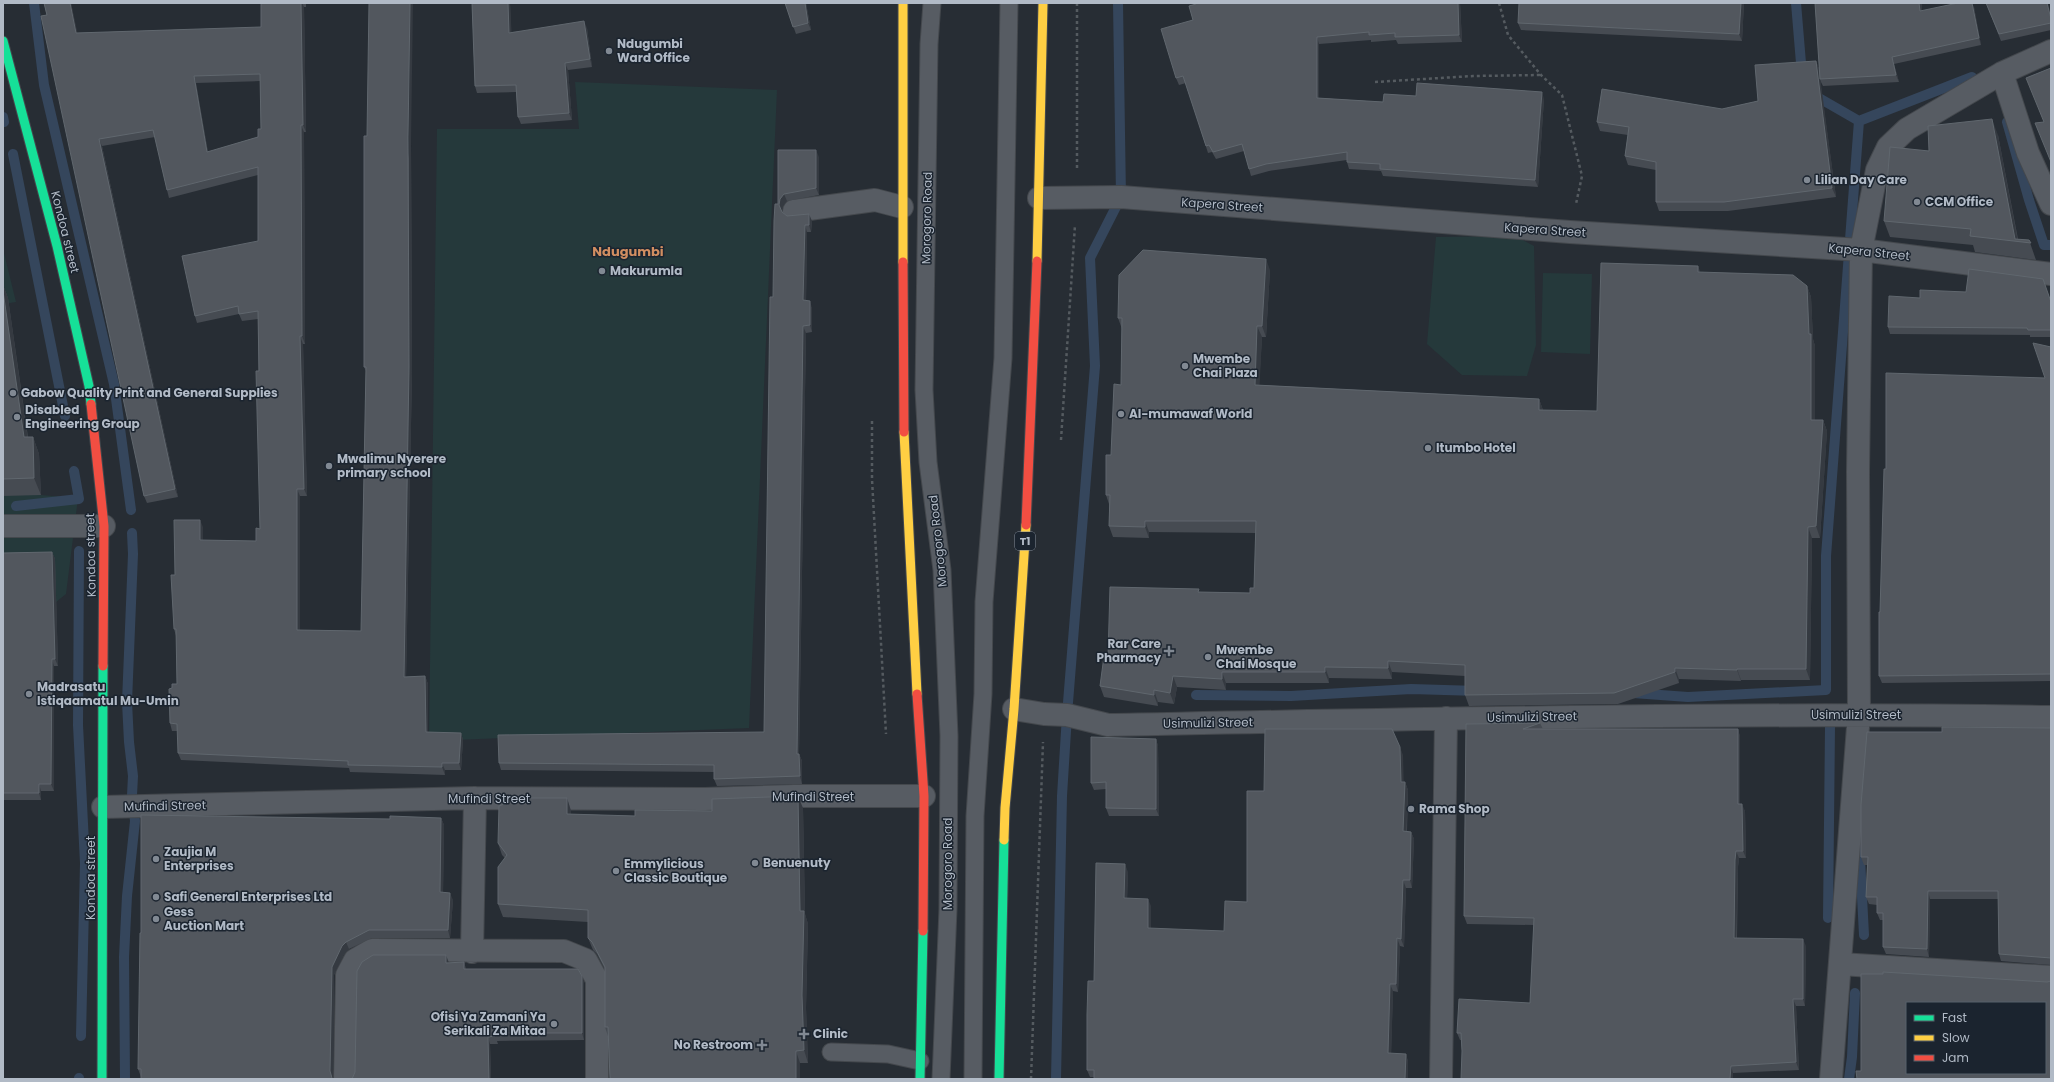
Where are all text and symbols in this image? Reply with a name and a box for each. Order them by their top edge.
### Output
place label: Ndugumbi Ward Office [617,35,690,66]
marker: Ndugumbi Ward Office [604,46,614,56]
place label: Lilian Day Care [1815,171,1908,188]
street label: Morogoro Road [917,172,936,264]
marker: Lilian Day Care [1802,175,1812,185]
street label: Kondoa street [47,189,84,275]
street label: Kapera Street [1181,193,1263,216]
place label: CCM Office [1925,193,1994,210]
marker: CCM Office [1912,197,1922,207]
street label: Kapera Street [1504,218,1586,241]
street label: Kapera Street [1827,239,1911,264]
district label: Ndugumbi [592,242,664,261]
place label: Makurumla [610,262,682,279]
marker: Makurumla [597,266,607,276]
place label: Mwembe Chai Plaza [1193,350,1258,381]
marker: Mwembe Chai Plaza [1180,361,1190,371]
place label: Gabow Quality Print and General Supplies [21,384,278,401]
marker: Gabow Quality Print and General Supplies [8,388,18,398]
place label: Disabled Engineering Group [25,401,140,432]
place label: Al-mumawaf World [1129,405,1253,422]
marker: Al-mumawaf World [1116,409,1126,419]
marker: Disabled Engineering Group [12,412,22,422]
place label: Itumbo Hotel [1436,439,1516,456]
marker: Itumbo Hotel [1423,443,1433,453]
place label: Mwalimu Nyerere primary school [337,450,447,481]
marker: Mwalimu Nyerere primary school [324,461,334,471]
street label: Morogoro Road [924,494,951,588]
street label: Kondoa street [81,513,100,597]
road number: T1 [1015,532,1035,550]
place label: Rar Care Pharmacy [1096,635,1162,666]
place label: Mwembe Chai Mosque [1216,641,1297,672]
marker: Rar Care Pharmacy [1164,646,1174,656]
marker: Mwembe Chai Mosque [1203,652,1213,662]
place label: Madrasatu Istiqaamatul Mu-Umin [37,678,179,709]
marker: Madrasatu Istiqaamatul Mu-Umin [24,689,34,699]
street label: Usimulizi Street [1811,706,1901,723]
street label: Usimulizi Street [1487,707,1577,726]
street label: Usimulizi Street [1163,713,1253,732]
street label: Mufindi Street [772,788,854,805]
street label: Mufindi Street [448,790,530,807]
street label: Mufindi Street [124,796,206,815]
place label: Rama Shop [1419,800,1490,817]
marker: Rama Shop [1406,804,1416,814]
street label: Morogoro Road [939,818,956,910]
street label: Kondoa street [82,836,99,920]
place label: Zaujia M Enterprises [164,843,234,874]
marker: Zaujia M Enterprises [151,854,161,864]
place label: Benuenuty [763,854,831,871]
place label: Emmylicious Classic Boutique [624,855,728,886]
marker: Benuenuty [750,858,760,868]
marker: Emmylicious Classic Boutique [611,866,621,876]
place label: Safi General Enterprises Ltd [164,888,332,905]
marker: Safi General Enterprises Ltd [151,892,161,902]
place label: Gess Auction Mart [164,903,244,934]
marker: Gess Auction Mart [151,914,161,924]
legend [1906,1002,2046,1074]
place label: Ofisi Ya Zamani Ya Serikali Za Mitaa [431,1008,546,1039]
text: Fast [1942,1009,1967,1026]
marker: Ofisi Ya Zamani Ya Serikali Za Mitaa [549,1019,559,1029]
place label: Clinic [813,1025,848,1042]
marker: Clinic [798,1028,810,1040]
text: Slow [1942,1029,1970,1046]
place label: No Restroom [674,1036,753,1053]
marker: No Restroom [756,1039,768,1051]
text: Jam [1942,1049,1969,1066]

